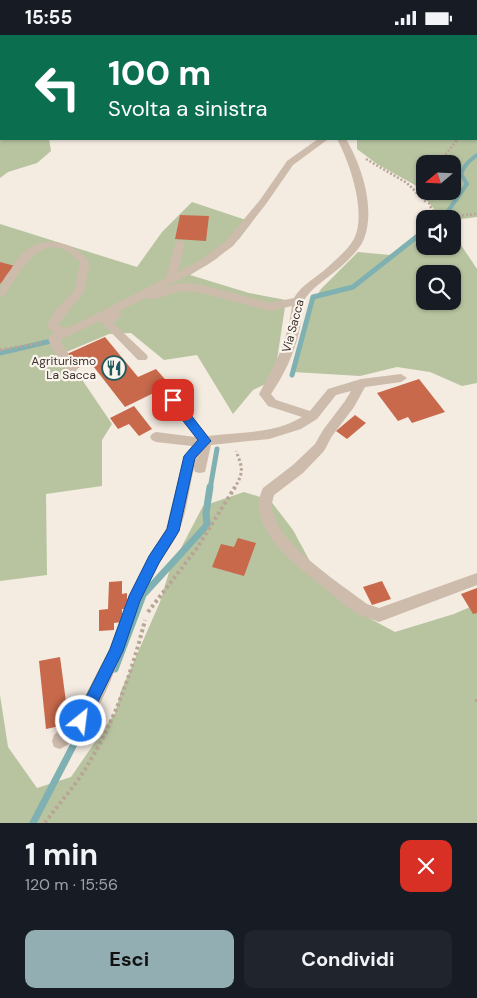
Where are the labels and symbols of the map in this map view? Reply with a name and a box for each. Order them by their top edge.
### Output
north arrow [416,155,461,200]
street label: Via Sacca [278,298,308,354]
place label: Agriturismo La Sacca [31,353,96,383]
restaurant icon: Agriturismo La Sacca [101,355,127,381]
pin [152,379,194,421]
position arrow [54,694,106,746]

